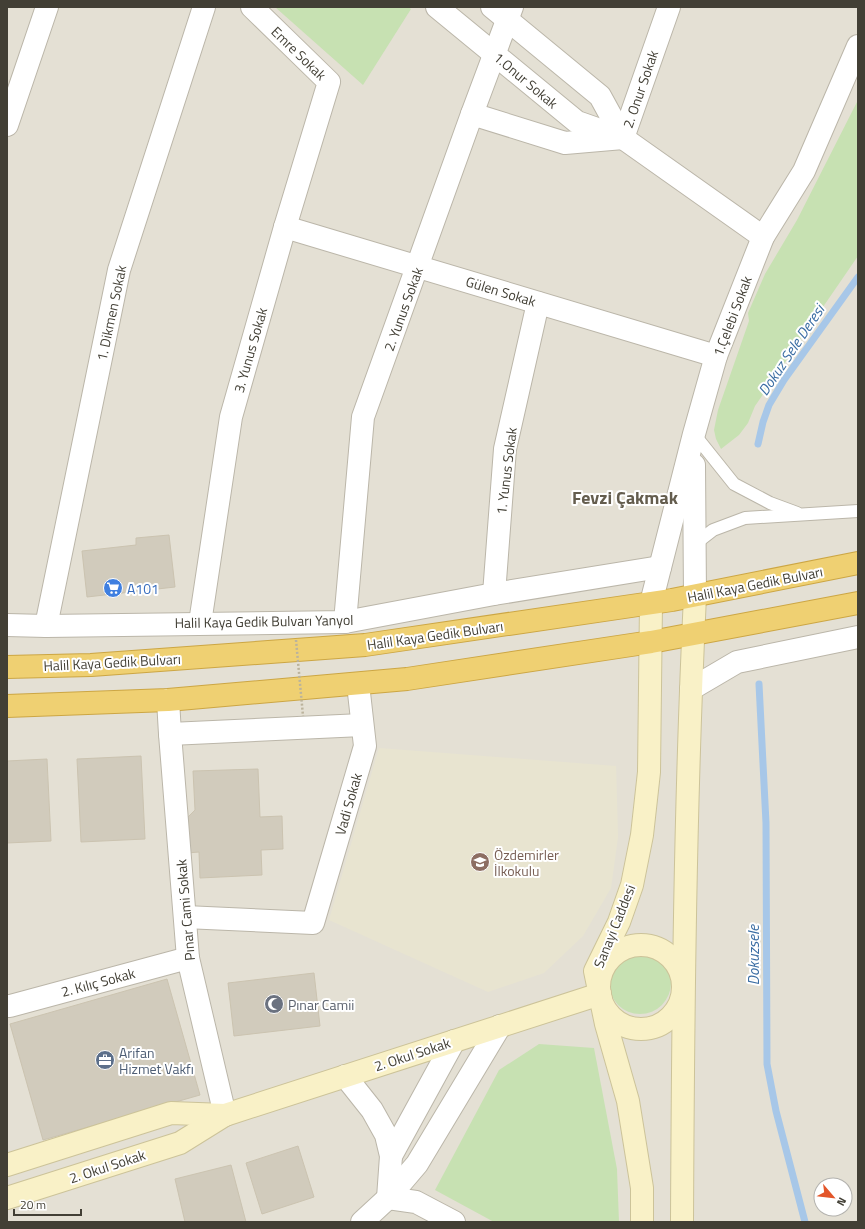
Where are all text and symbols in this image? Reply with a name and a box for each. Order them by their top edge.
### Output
street label: Emre Sokak [267,21,332,85]
street label: 1.Onur Sokak [489,47,563,113]
street label: 2. Onur Sokak [617,47,663,131]
street label: 1. Dikmen Sokak [91,263,131,363]
street label: 2. Yunus Sokak [378,264,428,354]
street label: Gülen Sokak [463,270,539,312]
street label: 1.Çelebi Sokak [707,273,757,359]
water label: Dokuz Sele Deresi [752,298,831,400]
street label: 3. Yunus Sokak [228,305,272,395]
street label: 1. Yunus Sokak [490,426,522,516]
district label: Fevzi Çakmak [572,484,679,511]
street label: Halil Kaya Gedik Bulvarı [686,561,824,607]
supermarket icon: A101 [102,577,124,599]
place label: A101 [127,578,159,599]
street label: Halil Kaya Gedik Bulvarı Yanyol [174,609,354,633]
street label: Halil Kaya Gedik Bulvarı [365,615,505,655]
street label: Halil Kaya Gedik Bulvarı [43,648,181,676]
street label: Vadi Sokak [329,770,367,838]
place label: Özdemirler İlkokulu [494,844,559,881]
school or university icon: Özdemirler İlkokulu [469,851,491,873]
street label: Pınar Cami Sokak [170,858,200,962]
street label: Sanayi Caddesi [588,881,640,971]
water label: Dokuzsele [742,924,765,985]
street label: 2. Kılıç Sokak [59,962,138,1002]
mosque icon: Pınar Camii [263,993,285,1015]
place label: Pınar Camii [288,994,354,1015]
street label: 2. Okul Sokak [371,1032,453,1076]
place label: Arifan Hizmet Vakfı [119,1042,194,1079]
office icon: Arifan Hizmet Vakfı [94,1049,116,1071]
street label: 2. Okul Sokak [66,1144,148,1188]
north arrow [813,1177,853,1217]
scale bar [14,1191,81,1217]
text: 20 m [20,1195,46,1214]
text: N [833,1195,851,1209]

